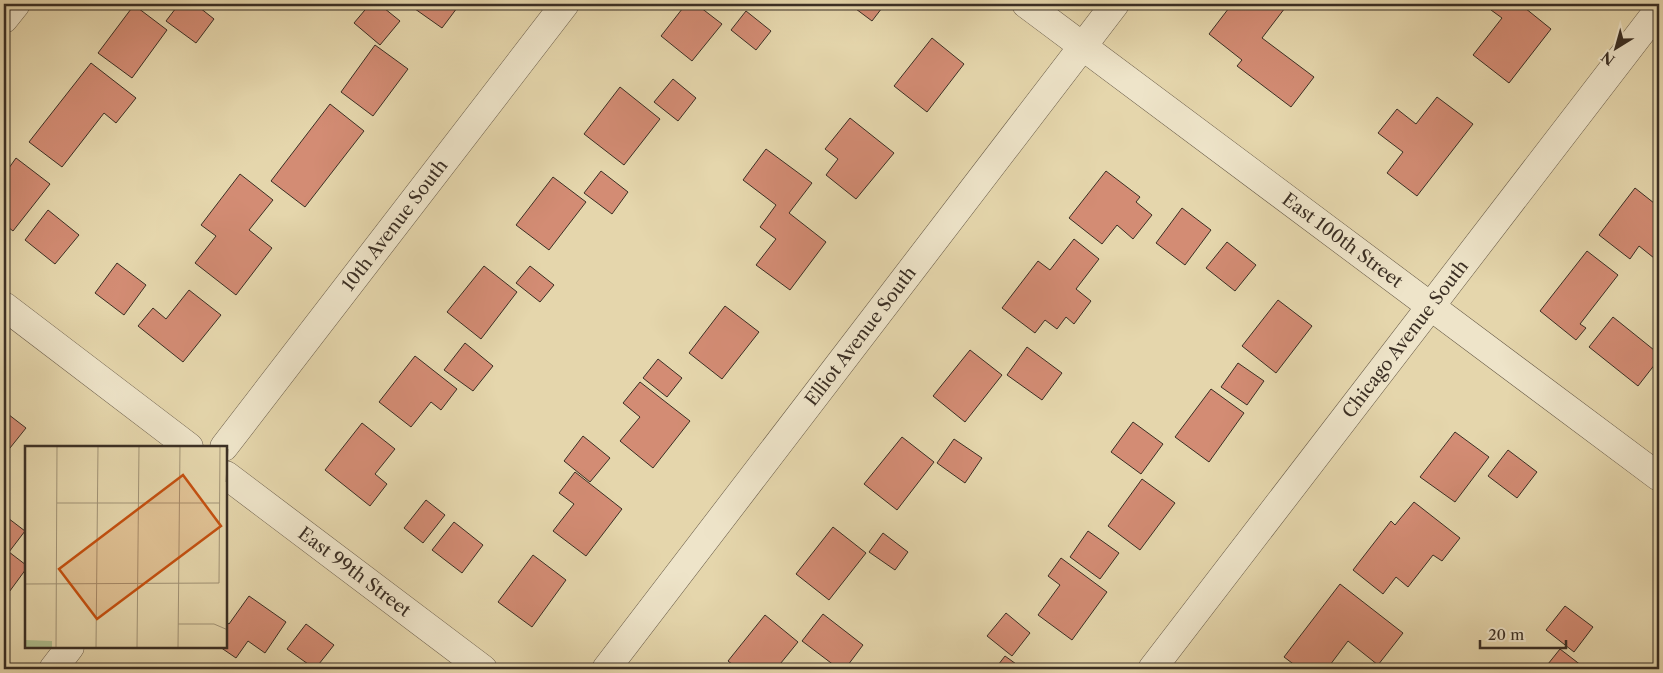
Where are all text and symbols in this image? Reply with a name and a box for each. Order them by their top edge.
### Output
north arrow [1590,22,1640,72]
text: N [1598,48,1618,69]
street label: 10th Avenue South [337,155,452,295]
street label: East 100th Street [1278,188,1408,293]
street label: Chicago Avenue South [1338,256,1473,423]
street label: Elliot Avenue South [800,262,921,410]
inset map [25,446,228,648]
street label: East 99th Street [294,522,416,622]
scale bar [1480,618,1567,650]
text: 20 m [1488,625,1524,644]

